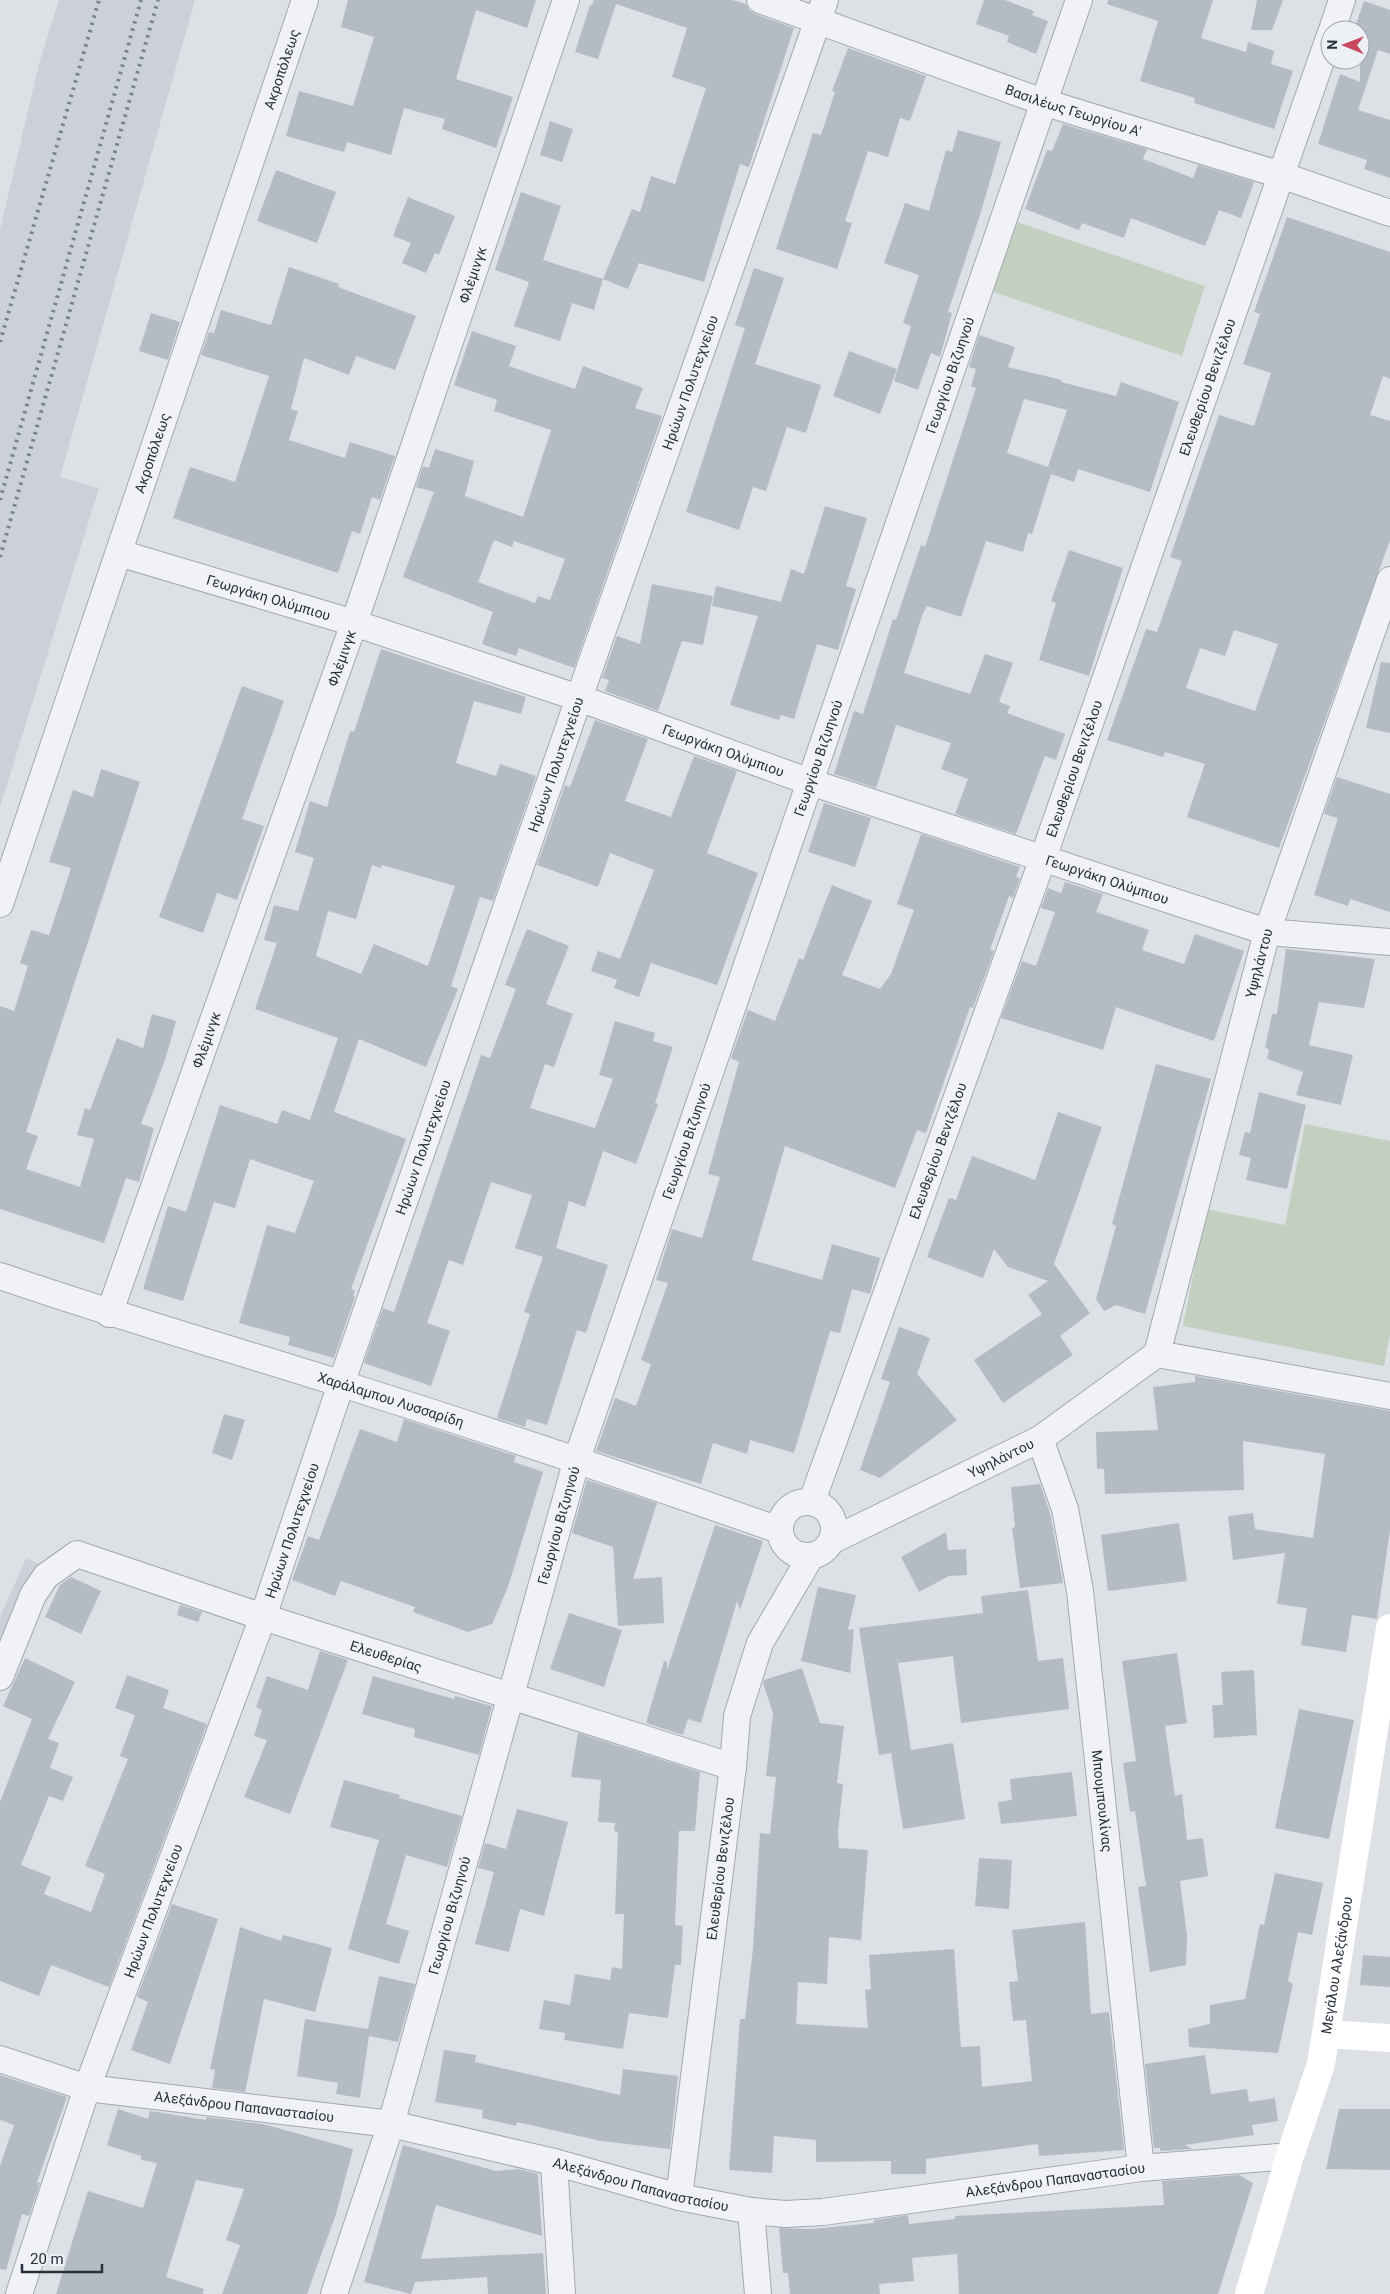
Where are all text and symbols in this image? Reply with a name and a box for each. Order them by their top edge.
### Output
north arrow [1320,20,1370,70]
street label: Ακροπόλεως [261,27,303,111]
text: N [1324,40,1340,50]
street label: Βασιλέως Γεωργίου Α' [1003,81,1143,140]
street label: Φλέμινγκ [455,244,490,305]
street label: Ηρώων Πολυτεχνείου [659,313,721,452]
street label: Γεωργίου Βιζυηνού [922,315,977,435]
street label: Ελευθερίου Βενιζέλου [1176,316,1238,458]
street label: Ακροπόλεως [131,411,173,495]
street label: Γεωργάκη Ολύμπιου [205,572,332,624]
street label: Φλέμινγκ [324,627,359,688]
street label: Ηρώων Πολυτεχνείου [525,695,587,834]
street label: Γεωργίου Βιζυηνού [791,698,846,818]
street label: Ελευθερίου Βενιζέλου [1043,698,1105,839]
street label: Γεωργάκη Ολύμπιου [660,721,786,780]
street label: Γεωργάκη Ολύμπιου [1044,852,1171,907]
street label: Υψηλάντου [1242,927,1276,1000]
street label: Φλέμινγκ [189,1009,224,1070]
street label: Ηρώων Πολυτεχνείου [392,1078,454,1217]
street label: Ελευθερίου Βενιζέλου [906,1080,970,1221]
street label: Γεωργίου Βιζυηνού [659,1081,714,1201]
street label: Χαράλαμπου Λυσσαρίδη [316,1369,466,1430]
street label: Υψηλάντου [965,1435,1036,1481]
street label: Ηρώων Πολυτεχνείου [262,1461,322,1600]
street label: Γεωργίου Βιζυηνού [534,1464,583,1586]
street label: Ελευθερίας [348,1637,424,1675]
street label: Μπουμπουλίνας [1089,1749,1116,1853]
street label: Ελευθερίου Βενιζέλου [703,1796,737,1941]
street label: Ηρώων Πολυτεχνείου [121,1842,185,1980]
street label: Γεωργίου Βιζυηνού [425,1854,474,1976]
street label: Μεγάλου Αλεξάνδρου [1318,1895,1355,2035]
street label: Αλεξάνδρου Παπαναστασίου [153,2088,335,2125]
street label: Αλεξάνδρου Παπαναστασίου [551,2154,730,2214]
street label: Αλεξάνδρου Παπαναστασίου [965,2160,1146,2200]
scale bar [22,2242,102,2274]
text: 20 m [30,2250,64,2268]

